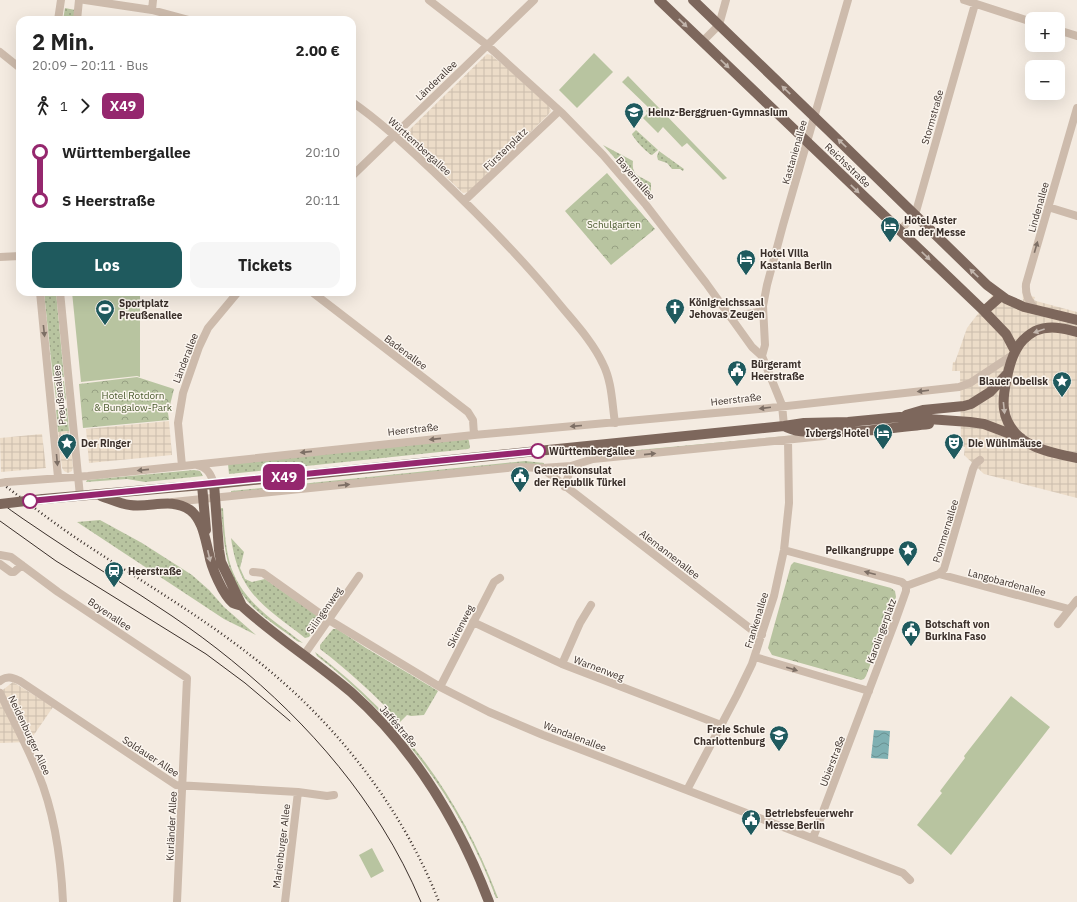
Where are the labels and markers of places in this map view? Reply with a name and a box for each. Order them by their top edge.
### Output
school or university icon: Heinz-Berggruen-Gymnasium [623,101,645,129]
place label: Heinz-Berggruen-Gymnasium [648,106,788,119]
place label: Hotel Aster an der Messe [904,214,966,239]
hotel icon: Hotel Aster an der Messe [879,215,901,243]
place label: Hotel Villa Kastania Berlin [760,247,832,272]
hotel icon: Hotel Villa Kastania Berlin [735,248,757,276]
place label: Königreichssaal Jehovas Zeugen [689,296,765,321]
place label: Sportplatz Preußenallee [119,297,183,322]
church icon: Königreichssaal Jehovas Zeugen [664,297,686,325]
sports icon: Sportplatz Preußenallee [94,298,116,326]
place label: Bürgeramt Heerstraße [751,358,805,383]
public building icon: Bürgeramt Heerstraße [726,359,748,387]
place icon: Blauer Obelisk [1051,370,1073,398]
place label: Blauer Obelisk [979,375,1048,388]
hotel icon: Ivbergs Hotel [872,422,894,450]
place label: Ivbergs Hotel [806,427,869,440]
place icon: Der Ringer [56,432,78,460]
theatre icon: Die Wühlmäuse [943,432,965,460]
place label: Der Ringer [81,437,131,450]
place label: Die Wühlmäuse [968,437,1042,450]
marker: Württembergallee [530,443,546,459]
place label: Württembergallee [549,445,635,458]
place label: Generalkonsulat der Republik Türkei [534,464,626,489]
public building icon: Generalkonsulat der Republik Türkei [509,465,531,493]
unlabelled marker [22,493,38,509]
place icon: Pelikangruppe [897,539,919,567]
place label: Pelikangruppe [825,544,894,557]
station icon: Heerstraße [103,560,125,588]
place label: Heerstraße [128,565,182,578]
place label: Botschaft von Burkina Faso [925,618,990,643]
public building icon: Botschaft von Burkina Faso [900,619,922,647]
place label: Freie Schule Charlottenburg [694,723,765,748]
school or university icon: Freie Schule Charlottenburg [768,724,790,752]
place label: Betriebsfeuerwehr Messe Berlin [765,807,854,832]
public building icon: Betriebsfeuerwehr Messe Berlin [740,808,762,836]

